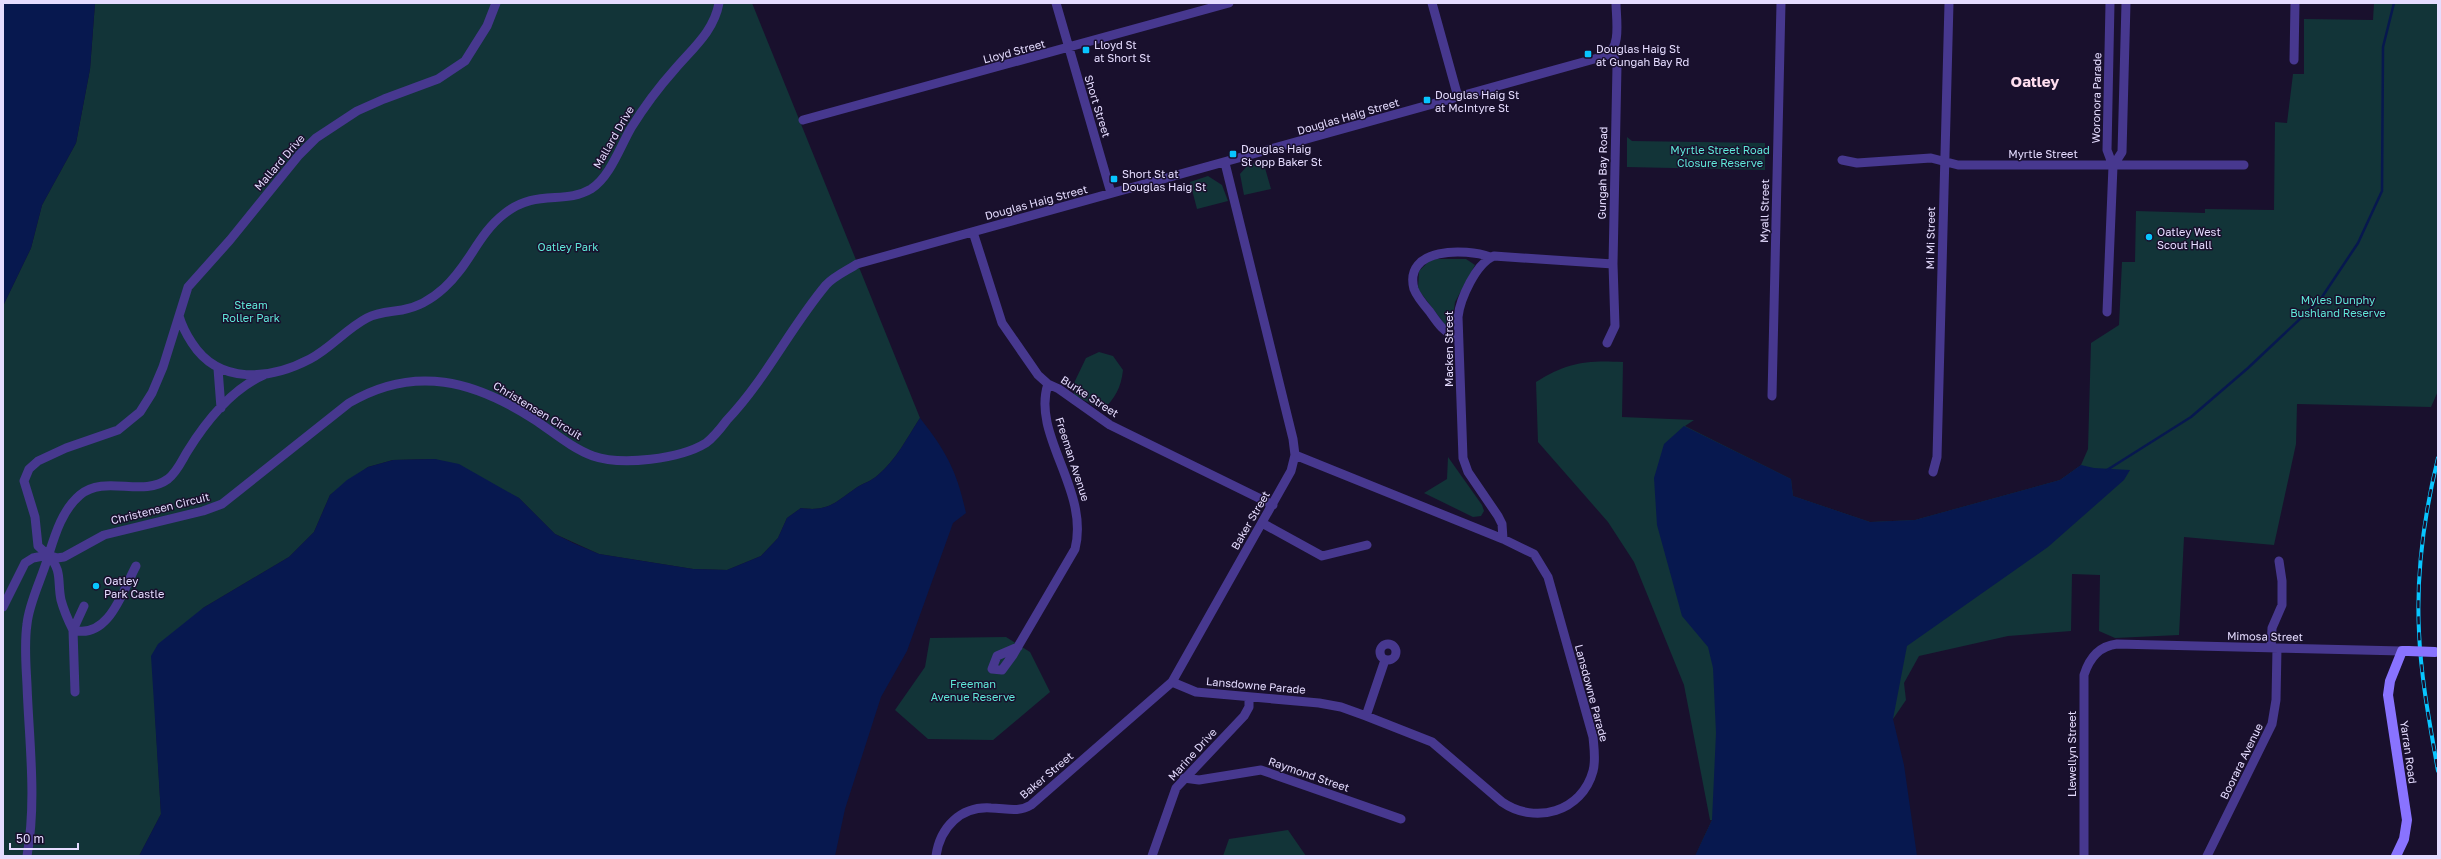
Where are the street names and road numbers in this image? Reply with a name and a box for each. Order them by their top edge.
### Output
street label: Lloyd Street [981,36,1047,66]
street label: Woronora Parade [2089,52,2103,144]
street label: Short Street [1082,73,1114,139]
street label: Douglas Haig Street [1295,95,1401,137]
street label: Mallard Drive [590,103,636,171]
street label: Gungah Bay Road [1595,126,1609,220]
street label: Mallard Drive [251,131,307,193]
street label: Myrtle Street [2008,147,2078,160]
street label: Myall Street [1757,179,1771,243]
street label: Douglas Haig Street [983,182,1089,222]
street label: Mi Mi Street [1923,206,1937,270]
street label: Macken Street [1442,311,1455,387]
street label: Burke Street [1059,373,1121,419]
street label: Christensen Circuit [491,378,585,442]
street label: Freeman Avenue [1053,415,1093,503]
street label: Baker Street [1228,488,1272,552]
street label: Christensen Circuit [109,489,211,527]
street label: Mimosa Street [2227,629,2303,643]
street label: Lansdowne Parade [1573,643,1611,743]
street label: Lansdowne Parade [1206,674,1306,696]
street label: Llewellyn Street [2065,711,2078,797]
street label: Yarran Road [2398,720,2420,784]
street label: Boorara Avenue [2217,721,2265,801]
street label: Marine Drive [1165,725,1219,783]
street label: Baker Street [1017,749,1075,801]
street label: Raymond Street [1267,754,1351,794]

